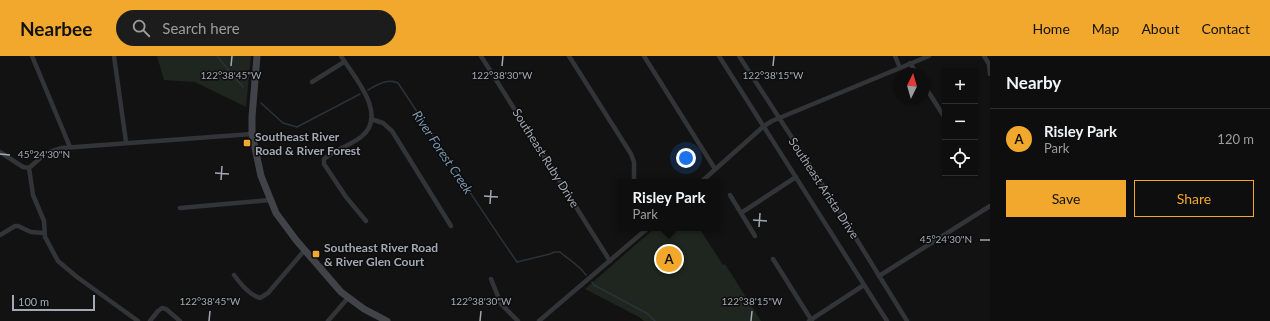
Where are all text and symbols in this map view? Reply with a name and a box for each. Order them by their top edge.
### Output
search box [116,10,396,46]
text: Nearbee [20,17,92,40]
icon: search [130,17,152,39]
text: Search here [162,19,240,37]
text: Home [1032,20,1070,37]
text: Map [1092,20,1119,37]
text: About [1141,20,1179,37]
text: Contact [1201,20,1250,37]
north arrow [894,68,930,104]
map controls [942,68,978,176]
button: + [942,68,978,104]
text: 122°38'45"W [201,69,262,81]
text: 122°38'30"W [472,69,533,81]
text: 122°38'15"W [743,69,804,81]
text: Nearby [1006,72,1061,93]
button: − [942,104,978,140]
street label: Southeast Ruby Drive [509,106,583,210]
water label: River Forest Creek [409,107,477,197]
text: Risley Park [1044,122,1117,140]
place label: Southeast River Road & River Forest [255,129,361,158]
text: A [1014,131,1024,147]
text: 120 m [1217,131,1254,147]
street label: Southeast Arista Drive [786,134,862,242]
marker: Southeast River Road & River Forest [242,138,252,148]
button: locate [942,140,978,176]
text: Park [1044,140,1069,156]
text: 45°24'30"N [18,148,70,160]
your location [676,148,696,168]
popup [618,179,720,231]
button: Save [1006,180,1126,217]
button: Share [1134,180,1254,217]
text: Risley Park [633,188,705,206]
text: Park [633,206,658,222]
text: 45°24'30"N [920,233,972,245]
place label: Southeast River Road & River Glen Court [324,240,438,269]
pin: A [656,244,682,274]
marker: Southeast River Road & River Glen Court [311,249,321,259]
scale bar [12,293,95,312]
text: 100 m [18,295,49,308]
text: 122°38'45"W [180,295,241,307]
text: 122°38'30"W [451,295,512,307]
text: 122°38'15"W [722,295,783,307]

